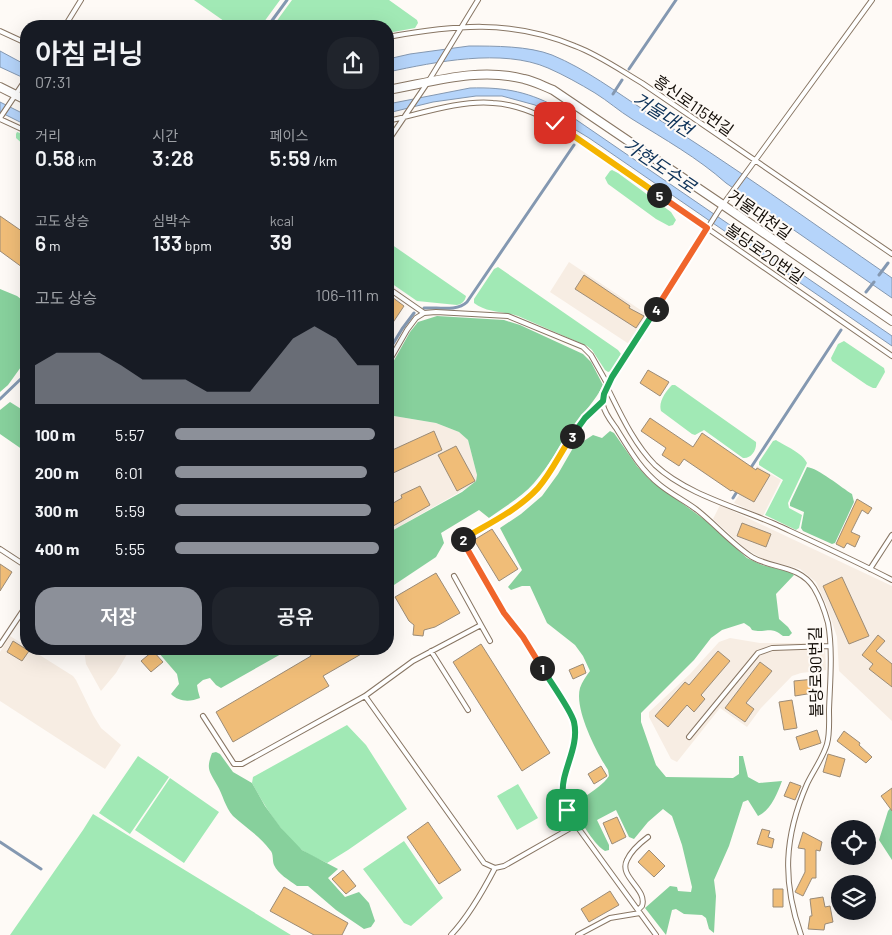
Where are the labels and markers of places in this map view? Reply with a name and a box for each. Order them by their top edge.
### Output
pin [534,102,576,144]
pin: 5 [646,182,672,208]
pin: 4 [644,296,668,322]
pin: 3 [560,424,584,448]
pin: 2 [450,526,476,552]
pin: 1 [530,656,554,680]
pin [546,789,588,831]

